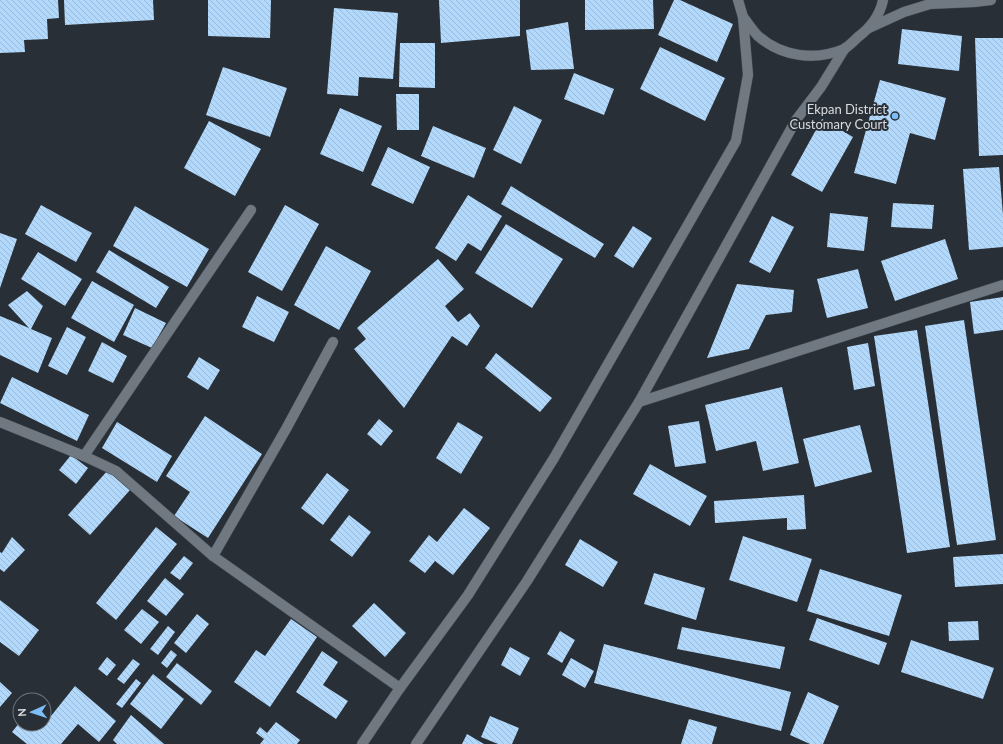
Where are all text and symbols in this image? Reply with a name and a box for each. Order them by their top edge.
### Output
place label: Ekpan District Customary Court [789,101,887,132]
marker: Ekpan District Customary Court [890,111,900,121]
north arrow [12,692,52,732]
text: N [15,708,28,717]

